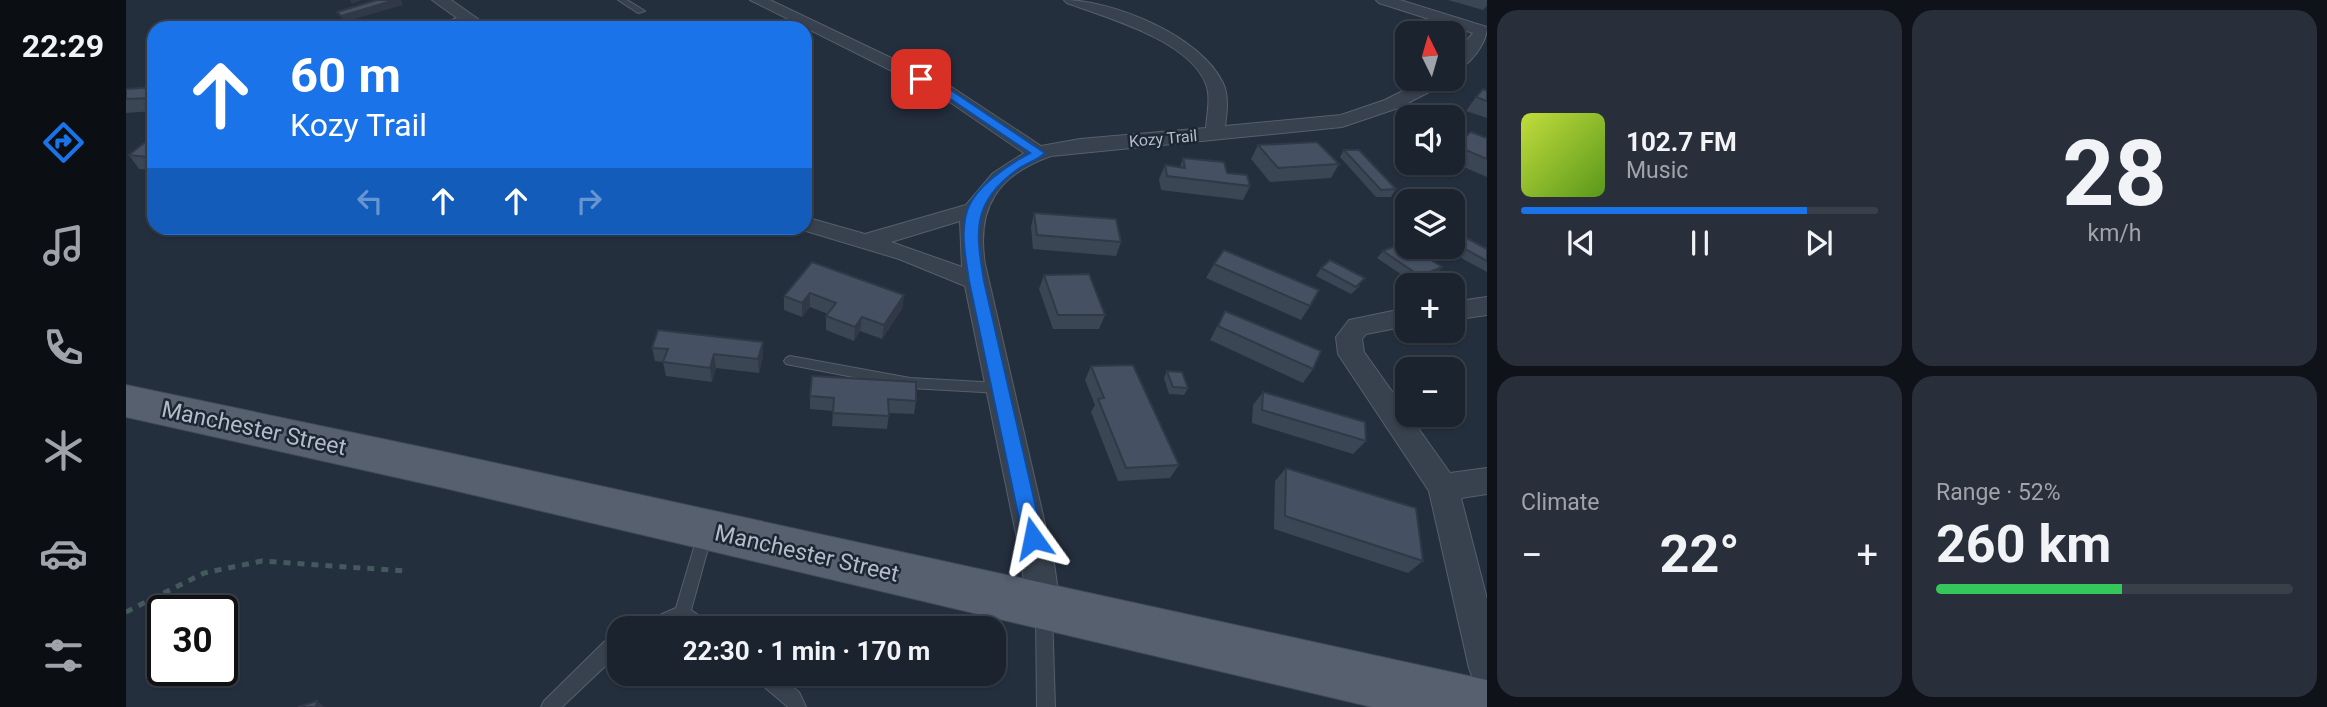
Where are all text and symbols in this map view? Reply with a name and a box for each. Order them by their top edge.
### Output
north arrow [1395,21,1465,91]
map controls [1395,21,1465,427]
text: 22:29 [22,27,104,65]
text: 60 m [290,47,401,104]
icon: ahead [175,49,266,140]
pin [891,49,951,109]
icon: arrive [902,60,940,98]
button: sound [1395,105,1465,175]
text: Kozy Trail [290,106,427,144]
icon: directions [39,118,88,167]
text: 28 [2062,121,2167,227]
street label: Kozy Trail [1128,126,1198,151]
text: 102.7 FM [1626,127,1737,157]
text: Music [1626,157,1688,184]
icon: left [351,182,389,220]
icon: ahead [424,182,462,220]
icon: ahead [497,182,535,220]
icon: right [570,182,608,220]
button: layers [1395,189,1465,259]
text: km/h [2088,220,2142,247]
icon: music [39,221,88,270]
icon: previous [1562,224,1600,262]
icon: pause [1681,224,1719,262]
icon: next [1800,224,1838,262]
button: + [1395,273,1465,343]
icon: phone [39,323,88,372]
button: − [1395,357,1465,427]
street label: Manchester Street [159,396,349,461]
icon: climate [39,426,88,475]
text: Range · 52% [1936,479,2061,506]
text: Climate [1521,489,1600,516]
position arrow [996,501,1070,575]
text: 260 km [1936,514,2111,575]
street label: Manchester Street [712,519,901,588]
text: 22° [1660,524,1740,585]
icon: car [39,529,88,578]
text: − [1521,533,1543,577]
text: + [1856,533,1878,577]
speed limit sign: 30 [147,595,238,686]
icon: filters [39,631,88,680]
text: 22:30 · 1 min · 170 m [683,636,930,666]

